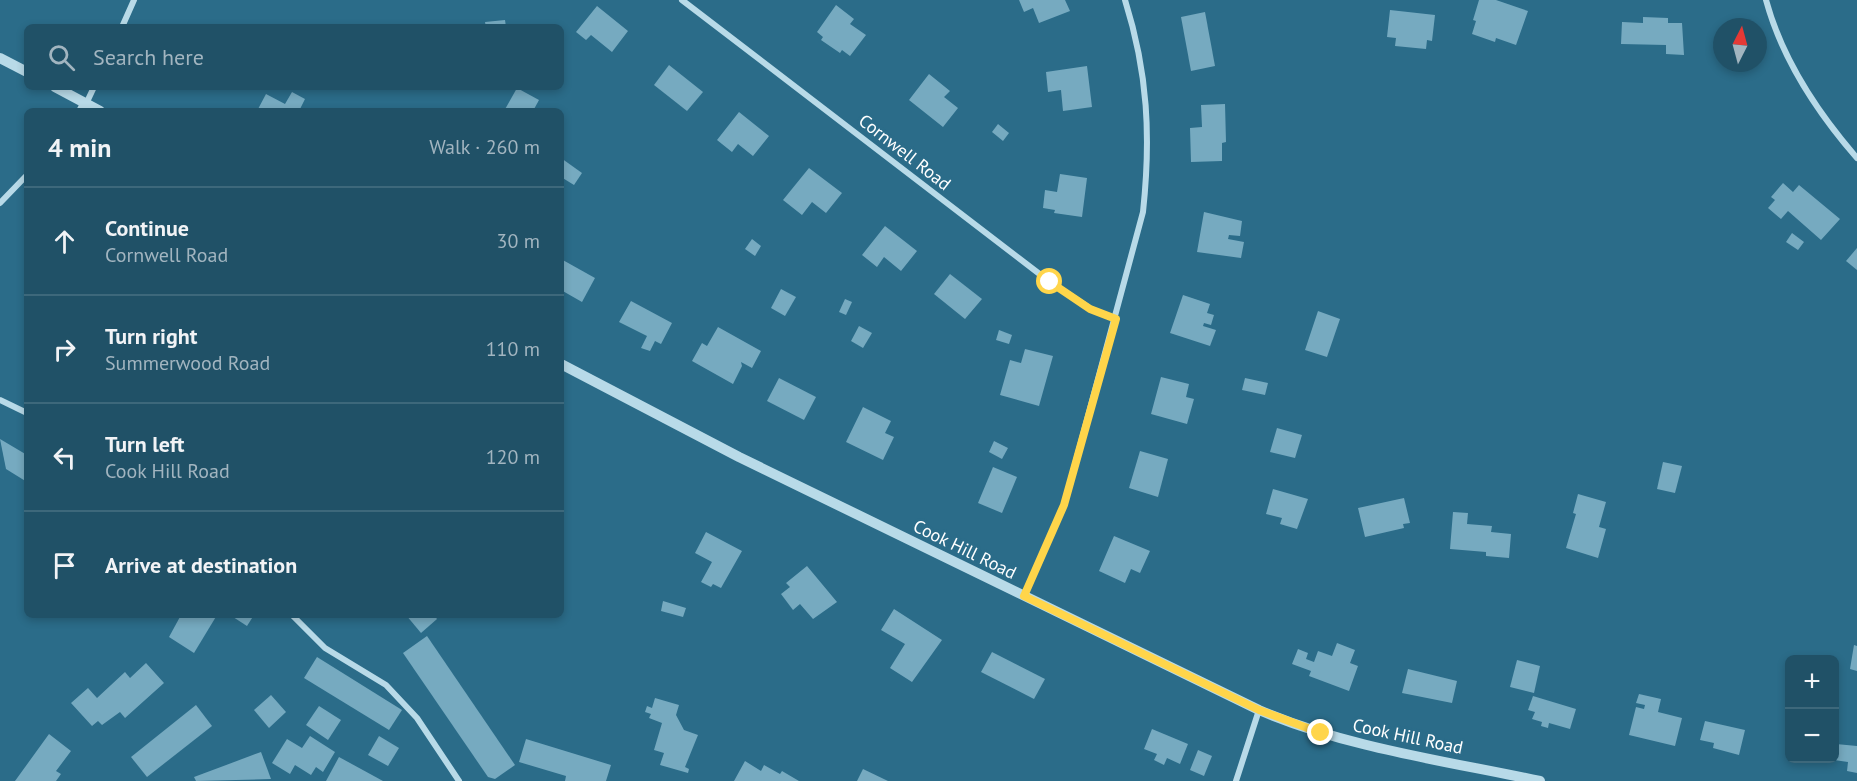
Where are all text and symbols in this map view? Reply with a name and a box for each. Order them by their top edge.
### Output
north arrow [1713,18,1767,72]
search box [24,24,564,90]
icon: search [45,41,78,74]
text: Search here [93,43,204,71]
street label: Cornwell Road [854,109,956,195]
text: 4 min [48,131,111,164]
text: Walk · 260 m [429,134,540,160]
text: Continue [105,214,189,242]
icon: ahead [48,225,81,258]
text: 30 m [497,228,540,254]
text: Cornwell Road [105,242,228,268]
route start [1036,268,1062,294]
text: Turn right [105,322,197,350]
icon: right [48,333,81,366]
text: 110 m [486,336,540,362]
text: Summerwood Road [105,350,270,376]
text: Turn left [105,430,185,458]
icon: left [48,441,81,474]
text: 120 m [486,444,540,470]
text: Cook Hill Road [105,458,230,484]
street label: Cook Hill Road [910,514,1020,584]
icon: arrive [48,549,81,582]
text: Arrive at destination [105,551,297,579]
map controls [1785,655,1839,763]
button: + [1785,655,1839,709]
button: − [1785,709,1839,763]
street label: Cook Hill Road [1351,713,1465,759]
route end [1307,719,1333,745]

